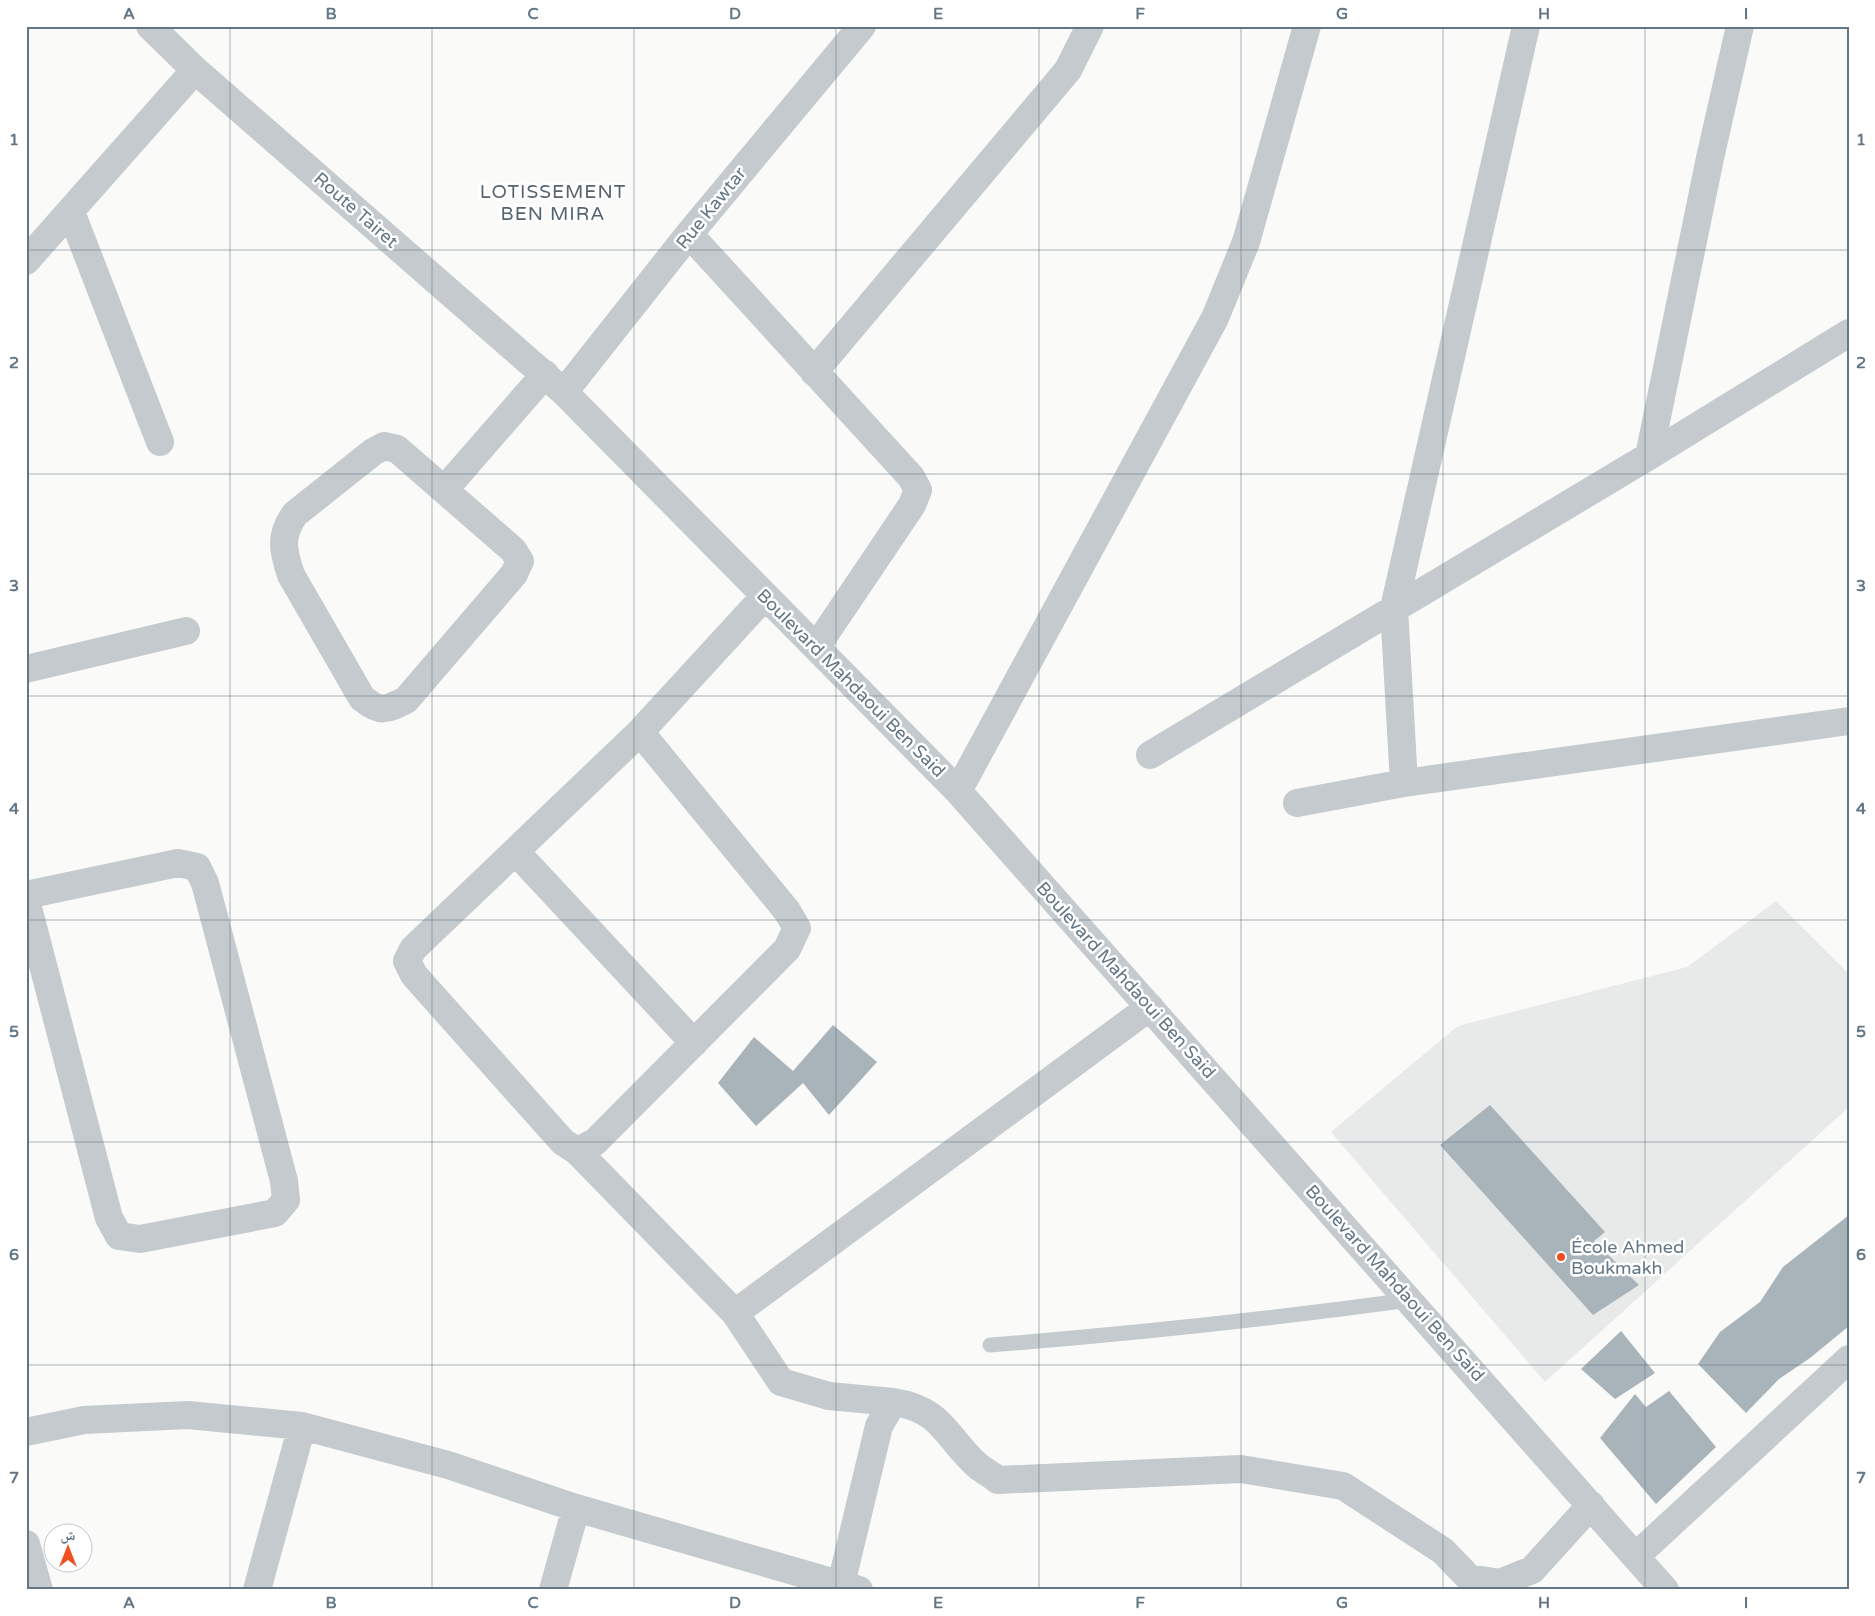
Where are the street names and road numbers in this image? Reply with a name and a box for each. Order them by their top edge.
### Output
street label: Rue Kawtar [671,162,751,253]
street label: Route Tairet [309,168,403,253]
street label: Boulevard Mahdaoui Ben Said [752,584,950,782]
street label: Boulevard Mahdaoui Ben Said [1032,877,1220,1083]
street label: Boulevard Mahdaoui Ben Said [1301,1180,1489,1386]

